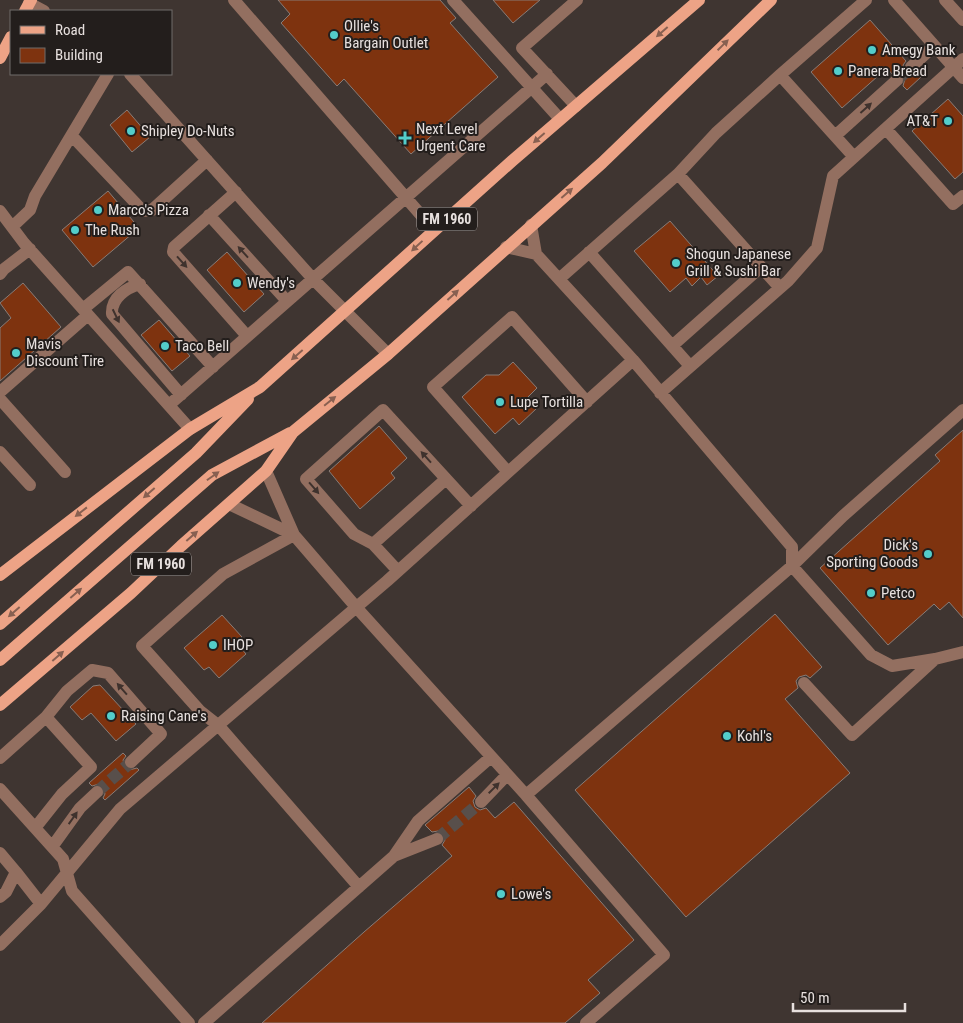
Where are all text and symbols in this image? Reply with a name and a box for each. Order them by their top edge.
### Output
legend [10,10,172,75]
place label: Ollie's Bargain Outlet [344,17,428,52]
text: Road [55,21,85,39]
one-way arrow [656,26,668,37]
marker: Ollie's Bargain Outlet [328,29,340,41]
one-way arrow [717,39,729,51]
place label: Amegy Bank [882,41,956,59]
marker: Amegy Bank [866,44,878,56]
text: Building [55,46,103,64]
place label: Panera Bread [848,62,927,80]
marker: Panera Bread [832,65,844,77]
one-way arrow [860,102,872,114]
place label: AT&T [907,112,938,130]
marker: AT&T [942,115,954,127]
place label: Next Level Urgent Care [416,120,486,155]
place label: Shipley Do-Nuts [141,122,235,140]
marker: Shipley Do-Nuts [125,125,137,137]
marker: Next Level Urgent Care [398,131,412,145]
one-way arrow [532,132,545,143]
one-way arrow [561,187,573,199]
place label: Marco's Pizza [108,201,189,219]
marker: Marco's Pizza [92,204,104,216]
road number: FM 1960 [417,208,477,230]
place label: The Rush [85,221,140,239]
marker: The Rush [69,224,81,236]
one-way arrow [412,240,424,252]
place label: Shogun Japanese Grill & Sushi Bar [686,245,791,280]
one-way arrow [237,247,249,259]
one-way arrow [176,255,187,268]
marker: Shogun Japanese Grill & Sushi Bar [670,257,682,269]
place label: Wendy's [247,274,295,292]
marker: Wendy's [231,277,243,289]
one-way arrow [447,289,459,301]
one-way arrow [111,309,120,324]
place label: Mavis Discount Tire [26,335,104,370]
place label: Taco Bell [175,337,229,355]
marker: Taco Bell [159,340,171,352]
marker: Mavis Discount Tire [10,347,22,359]
one-way arrow [290,349,303,360]
place label: Lupe Tortilla [510,393,583,411]
one-way arrow [324,396,337,407]
marker: Lupe Tortilla [494,396,506,408]
one-way arrow [420,451,432,463]
one-way arrow [206,471,219,481]
one-way arrow [308,482,320,494]
one-way arrow [143,488,156,499]
one-way arrow [75,507,88,518]
one-way arrow [186,531,198,542]
place label: Dick's Sporting Goods [826,536,918,571]
marker: Dick's Sporting Goods [922,548,934,560]
road number: FM 1960 [131,552,191,576]
place label: Petco [881,584,915,602]
marker: Petco [865,587,877,599]
one-way arrow [70,588,83,599]
one-way arrow [9,606,21,618]
place label: IHOP [223,636,253,654]
marker: IHOP [207,639,219,651]
one-way arrow [51,650,64,661]
one-way arrow [116,683,128,695]
place label: Raising Cane's [121,707,207,725]
marker: Raising Cane's [105,710,117,722]
place label: Kohl's [737,727,772,745]
marker: Kohl's [721,730,733,742]
one-way arrow [488,783,500,795]
one-way arrow [68,811,78,825]
place label: Lowe's [511,885,551,903]
marker: Lowe's [495,888,507,900]
scale bar [793,980,906,1012]
text: 50 m [800,989,830,1007]

